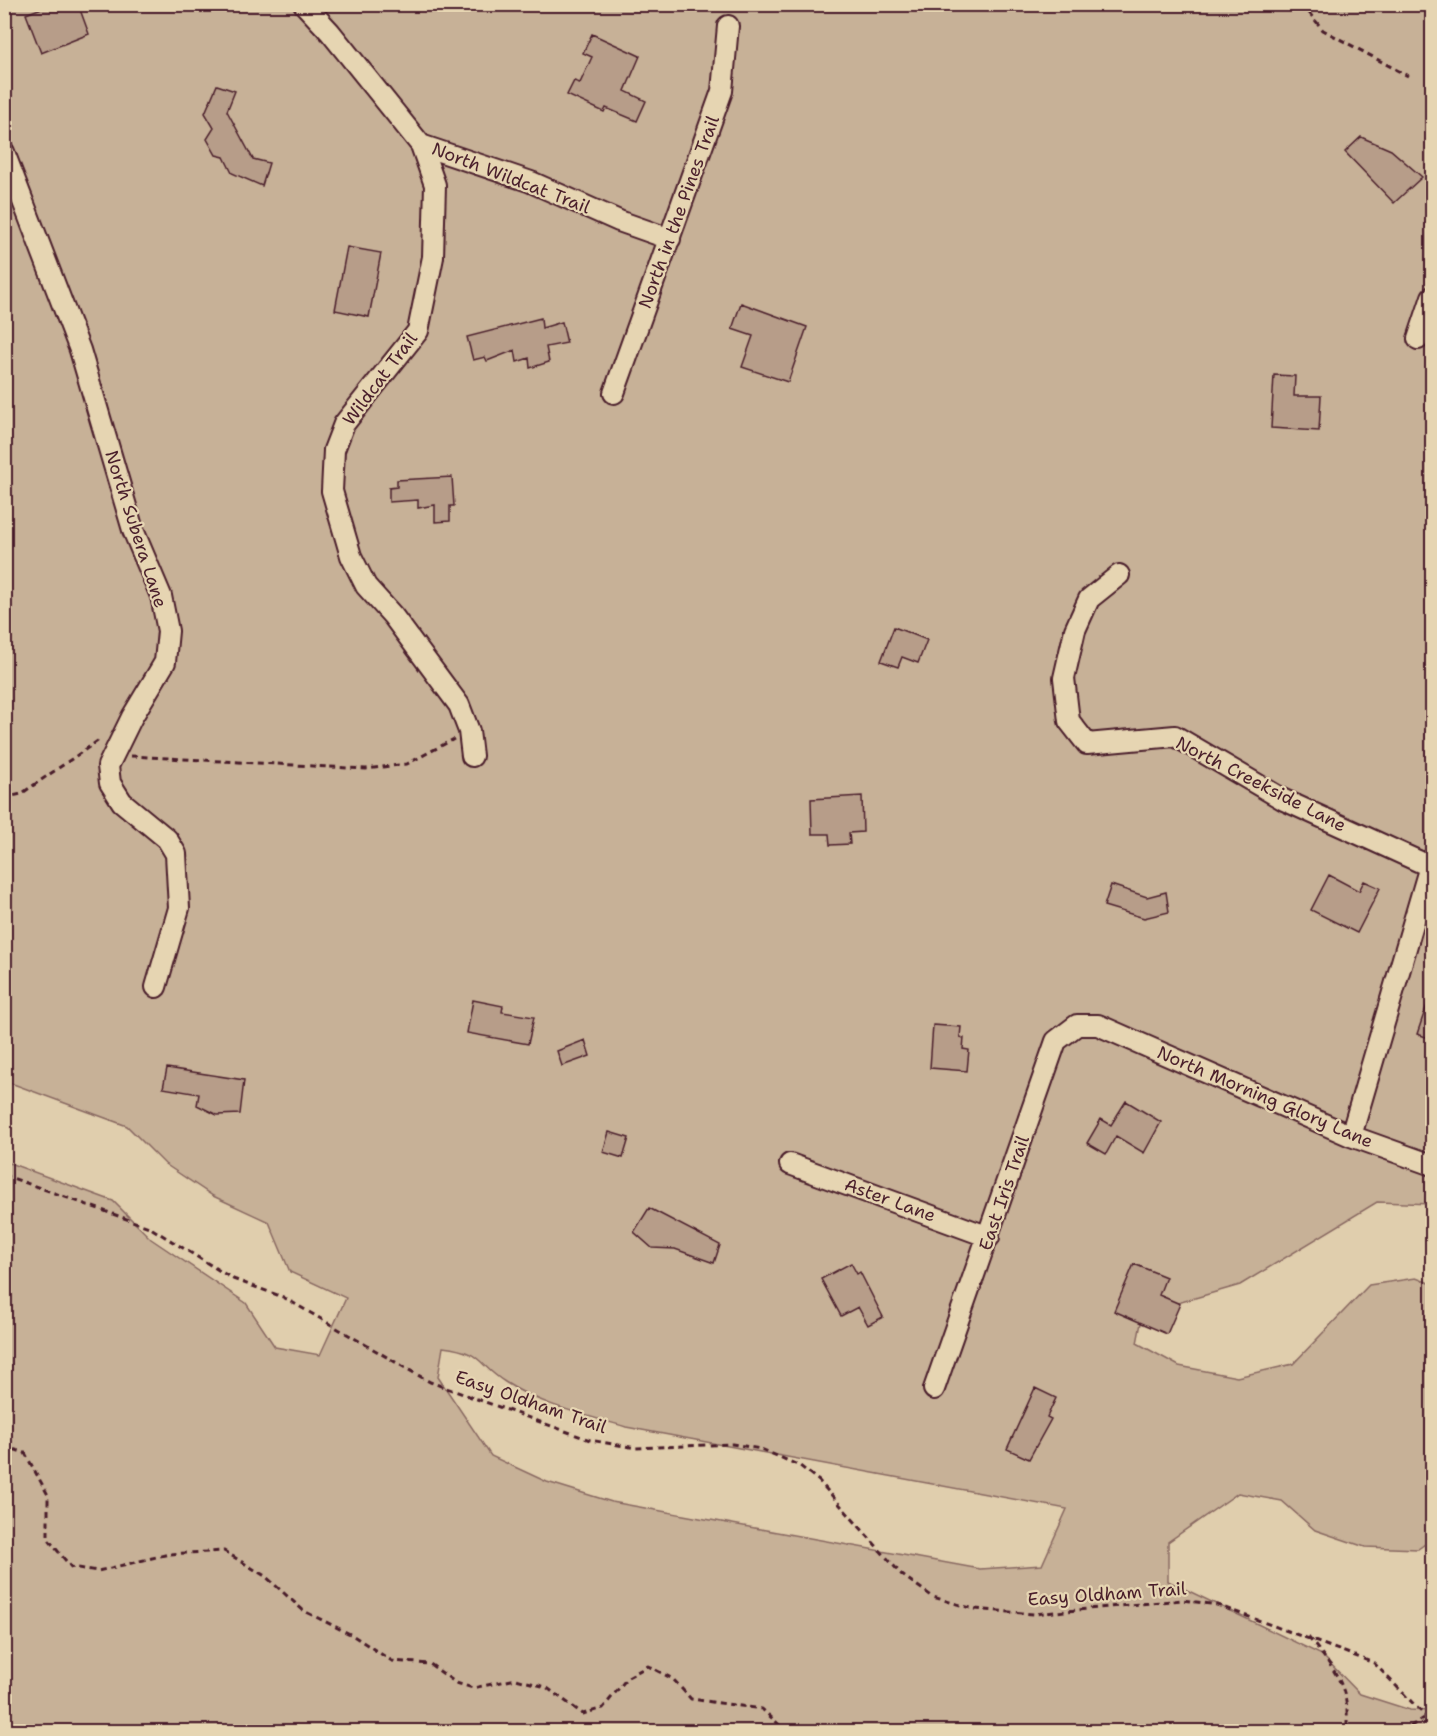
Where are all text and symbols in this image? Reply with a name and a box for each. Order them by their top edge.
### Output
street label: North in the Pines Trail [633,112,725,312]
street label: North Wildcat Trail [428,137,594,219]
street label: Wildcat Trail [337,327,423,430]
street label: North Subera Lane [99,447,173,611]
street label: North Creekside Lane [1172,731,1350,837]
street label: North Morning Glory Lane [1153,1041,1377,1153]
street label: East Iris Trail [973,1132,1035,1254]
street label: Aster Lane [841,1172,939,1228]
street label: Easy Oldham Trail [452,1365,611,1439]
street label: Easy Oldham Trail [1027,1576,1188,1612]

